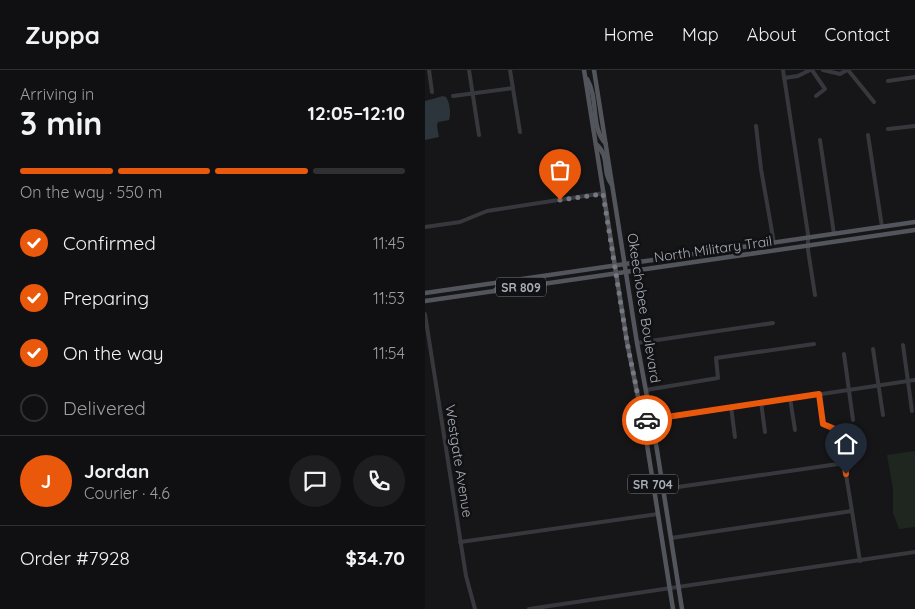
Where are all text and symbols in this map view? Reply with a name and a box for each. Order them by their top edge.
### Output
text: Zuppa [25,20,100,50]
text: Home [604,23,654,46]
text: Map [682,23,719,46]
text: About [747,23,797,46]
text: Contact [825,23,890,46]
text: Arriving in [20,84,94,104]
text: 12:05–12:10 [308,101,405,125]
text: 3 min [20,103,102,143]
pin [539,149,581,200]
icon: bag [546,156,574,184]
text: On the way · 550 m [20,182,162,202]
icon: check [20,229,48,257]
text: Confirmed [63,231,156,255]
street label: Okeechobee Boulevard [623,232,665,384]
street label: North Military Trail [653,232,773,266]
text: 11:45 [373,233,405,253]
road number: SR 809 [496,278,546,296]
icon: check [20,284,48,312]
text: Preparing [63,286,149,310]
text: 11:53 [373,288,405,308]
icon: check [20,339,48,367]
text: On the way [63,341,164,365]
text: 11:54 [373,343,405,363]
courier [622,395,672,445]
text: Delivered [63,396,146,420]
street label: Westgate Avenue [441,403,477,519]
icon: car [633,406,661,434]
pin [825,423,867,474]
icon: home [832,430,860,458]
button: chat [289,455,341,507]
button: phone [353,455,405,507]
text: Jordan [84,459,149,483]
text: J [41,469,51,493]
road number: SR 704 [628,474,678,494]
text: Courier · 4.6 [84,483,170,503]
text: Order #7928 [20,546,130,570]
text: $34.70 [345,546,405,570]

